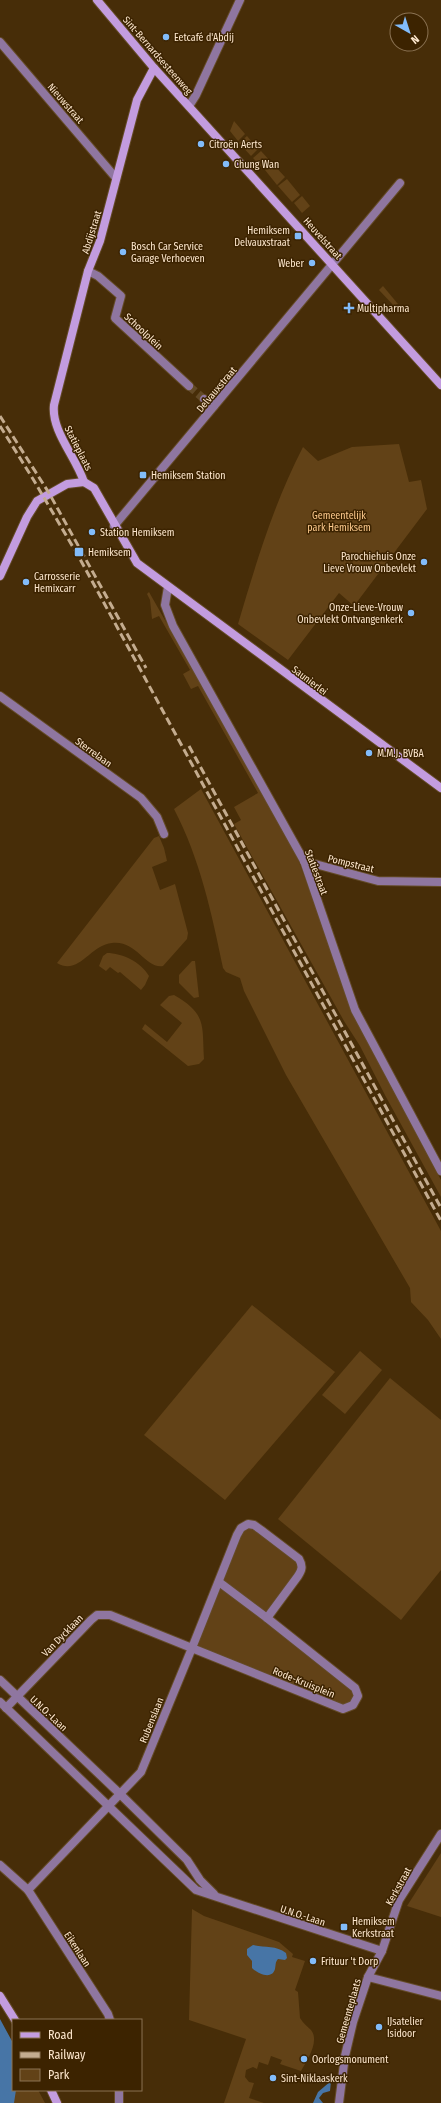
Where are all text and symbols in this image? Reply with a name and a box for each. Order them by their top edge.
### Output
north arrow [389,12,429,52]
street label: Sint-Bernardsesteenweg [120,14,195,98]
marker: Eetcafé d'Abdij [161,32,171,42]
place label: Eetcafé d'Abdij [174,32,234,44]
text: N [408,32,422,47]
street label: Nieuwstraat [45,81,86,127]
marker: Citroën Aerts [196,139,206,149]
place label: Citroën Aerts [209,139,262,151]
marker: Chung Wan [221,159,231,169]
place label: Chung Wan [234,159,279,171]
street label: Abdijstraat [80,208,104,255]
street label: Heuvelstraat [300,215,345,263]
place label: Hemiksem Delvauxstraat [234,225,291,249]
marker: Hemiksem Delvauxstraat [293,231,303,241]
place label: Bosch Car Service Garage Verhoeven [131,241,205,265]
marker: Bosch Car Service Garage Verhoeven [118,247,128,257]
place label: Weber [278,258,304,270]
marker: Weber [307,258,317,268]
marker: Multipharma [344,303,354,313]
place label: Multipharma [357,303,409,315]
street label: Schoolplein [122,311,165,353]
street label: Delvauxstraat [194,364,240,415]
street label: Statieplaats [62,424,95,473]
marker: Hemiksem Station [138,470,148,480]
place label: Hemiksem Station [151,470,225,482]
park label: Gemeentelijk park Hemiksem [307,510,371,534]
marker: Station Hemiksem [87,527,97,537]
place label: Station Hemiksem [100,527,174,539]
marker: Hemiksem [73,546,85,558]
place label: Hemiksem [88,547,131,559]
place label: Parochiehuis Onze Lieve Vrouw Onbevlekt [323,551,417,575]
marker: Parochiehuis Onze Lieve Vrouw Onbevlekt [419,557,429,567]
place label: Carrosserie Hemixcarr [34,571,80,595]
marker: Carrosserie Hemixcarr [21,577,31,587]
place label: Onze-Lieve-Vrouw Onbevlekt Ontvangenkerk [297,602,403,626]
marker: Onze-Lieve-Vrouw Onbevlekt Ontvangenkerk [406,608,416,618]
street label: Saunierlei [289,664,330,698]
street label: Sterrelaan [73,736,114,770]
marker: M.M.J. BVBA [364,748,374,758]
place label: M.M.J. BVBA [377,748,424,760]
street label: Statiestraat [302,848,330,897]
street label: Pompstraat [327,852,376,876]
street label: Van Dycklaan [40,1612,86,1659]
street label: Rode-Kruisplein [271,1665,336,1701]
street label: U.N.O.-Laan [27,1693,69,1734]
street label: Rubenslaan [137,1696,166,1745]
street label: Kerkstraat [383,1865,415,1908]
street label: U.N.O.-Laan [279,1903,327,1929]
place label: Hemiksem Kerkstraat [352,1916,395,1940]
marker: Hemiksem Kerkstraat [339,1922,349,1932]
street label: Eikenlaan [61,1930,93,1969]
marker: Frituur 't Dorp [308,1956,318,1966]
place label: Frituur 't Dorp [321,1956,378,1968]
street label: Gemeenteplaats [334,1978,364,2045]
place label: IJsatelier Isidoor [387,2016,424,2040]
legend [12,2019,142,2091]
marker: IJsatelier Isidoor [374,2022,384,2032]
text: Road [48,2028,73,2042]
text: Railway [48,2048,86,2062]
marker: Oorlogsmonument [299,2054,309,2064]
place label: Oorlogsmonument [312,2054,389,2066]
text: Park [48,2068,70,2082]
marker: Sint-Niklaaskerk [268,2073,278,2083]
place label: Sint-Niklaaskerk [281,2073,348,2085]

